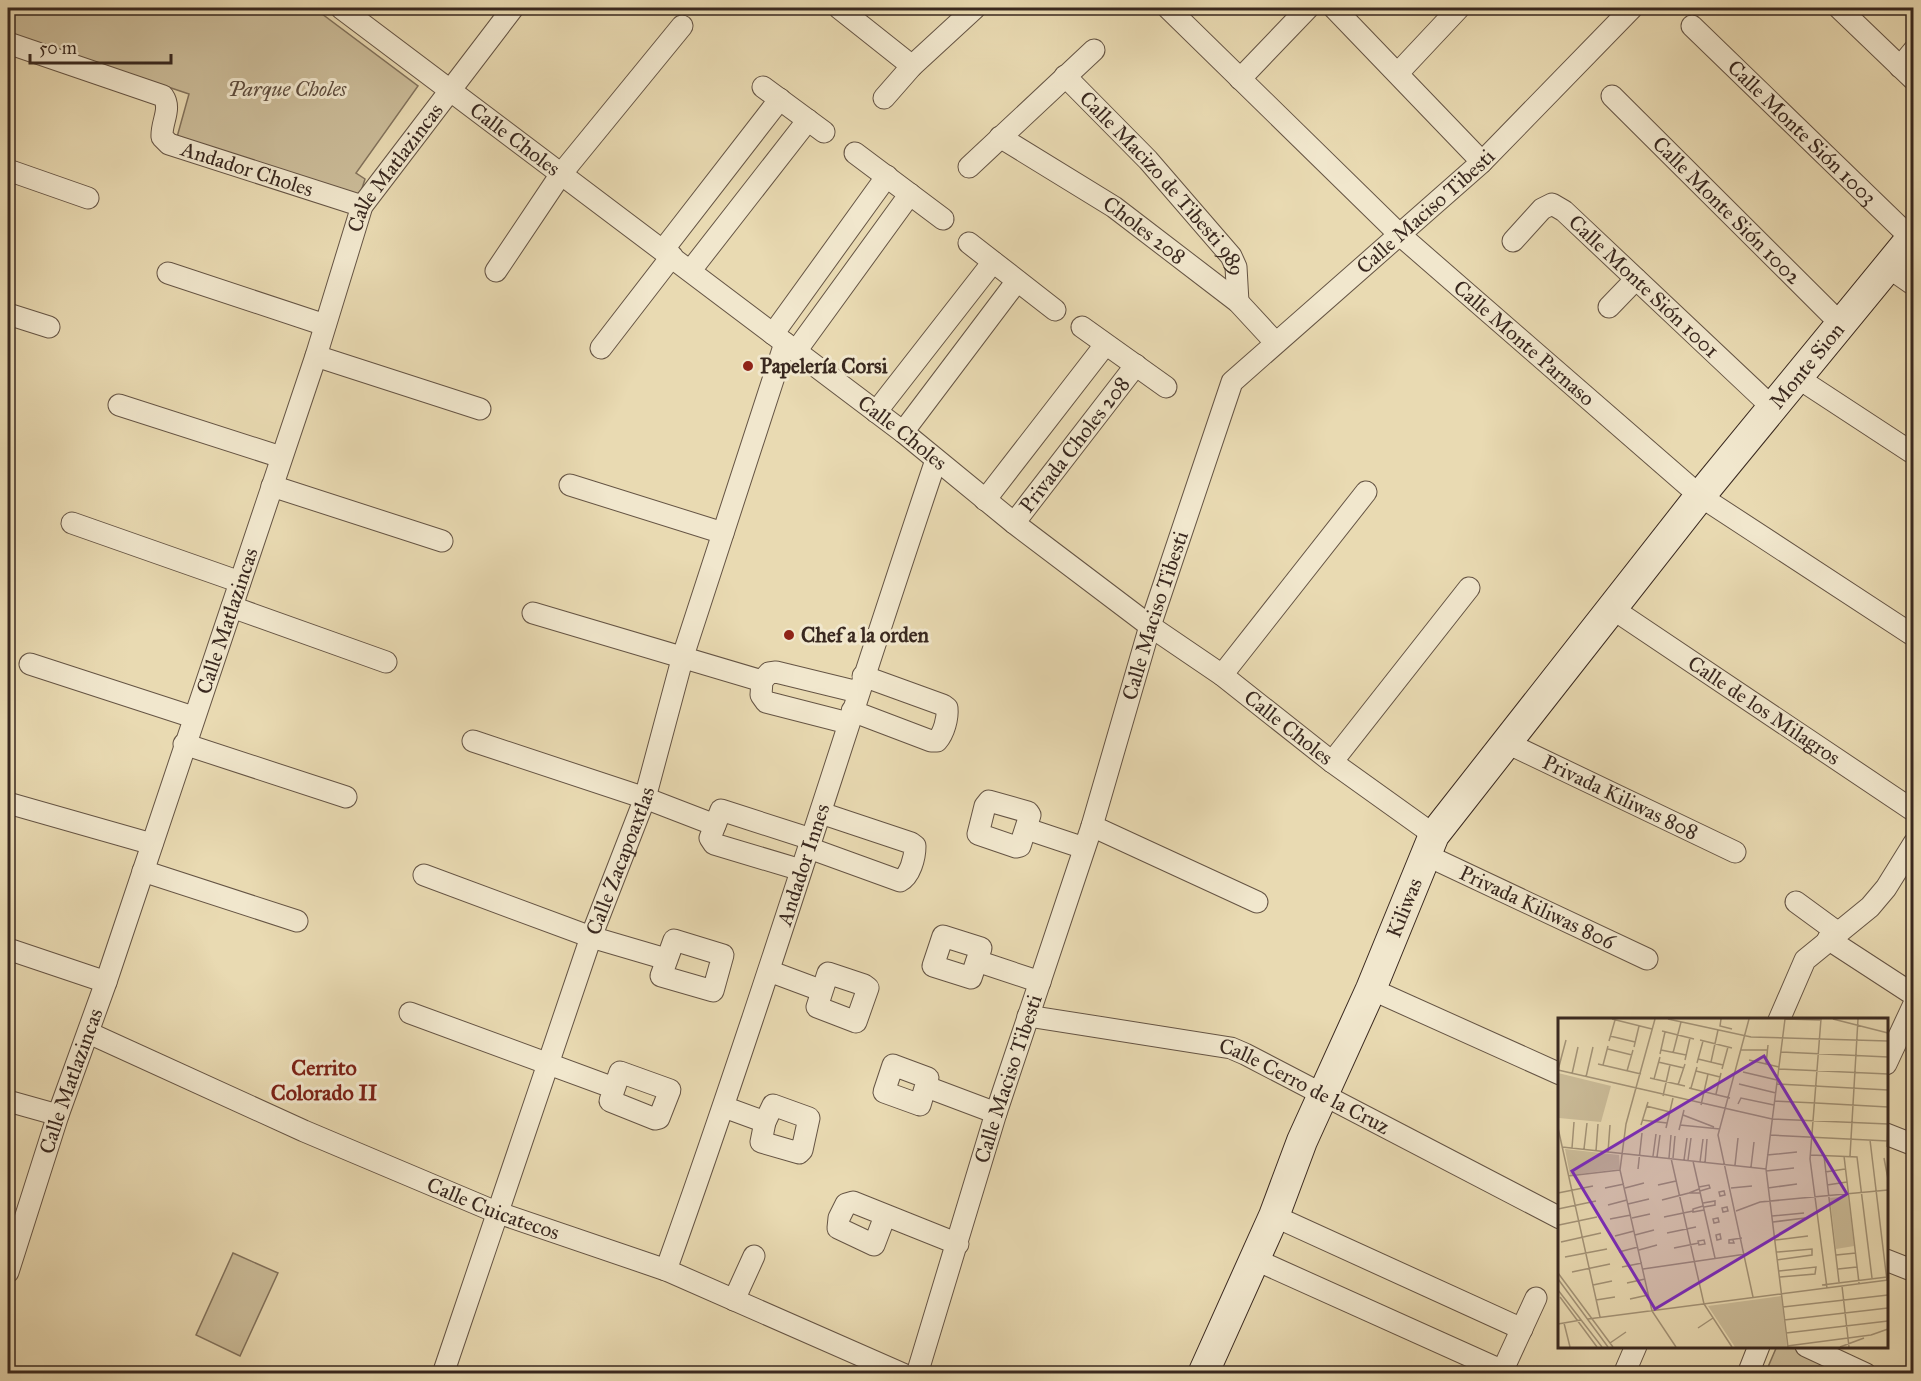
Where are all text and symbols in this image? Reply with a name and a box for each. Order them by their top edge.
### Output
scale bar [30,27,171,65]
text: 50 m [39,37,77,59]
street label: Calle Monte Sión 1003 [1722,54,1882,210]
park label: Parque Choles [228,76,347,102]
street label: Calle Macizo de Tibesti 989 [1074,85,1249,277]
street label: Calle Choles [465,97,565,182]
street label: Calle Matlazincas [342,98,449,235]
street label: Calle Monte Sión 1002 [1647,131,1807,290]
street label: Andador Choles [177,135,316,202]
street label: Calle Maciso Tibesti [1351,144,1500,279]
street label: Choles 208 [1098,191,1191,270]
street label: Calle Monte Sión 1001 [1563,209,1725,363]
street label: Calle Monte Parnaso [1448,274,1600,412]
street label: Monte Sion [1764,317,1850,414]
place label: Papelería Corsi [760,353,888,379]
marker: Papelería Corsi [741,359,755,373]
street label: Privada Choles 208 [1014,371,1135,518]
street label: Calle Choles [853,390,952,476]
street label: Calle Maciso Tibesti [1116,527,1194,703]
street label: Calle Matlazincas [191,544,264,697]
place label: Chef a la orden [801,622,929,648]
marker: Chef a la orden [782,628,796,642]
street label: Calle de los Milagros [1683,650,1845,771]
street label: Calle Choles [1239,684,1338,771]
street label: Privada Kiliwas 808 [1538,749,1703,846]
street label: Calle Zacapoaxtlas [580,784,660,939]
street label: Andador Innes [771,800,835,930]
street label: Privada Kiliwas 806 [1455,860,1620,956]
street label: Kiliwas [1380,874,1428,941]
street label: Calle Maciso Tibesti [969,991,1048,1166]
street label: Calle Matlazincas [33,1005,108,1157]
inset map [1558,1018,1888,1348]
street label: Calle Cerro de la Cruz [1218,1033,1394,1140]
district label: Cerrito Colorado II [271,1054,378,1106]
street label: Calle Cuicatecos [423,1171,563,1246]

